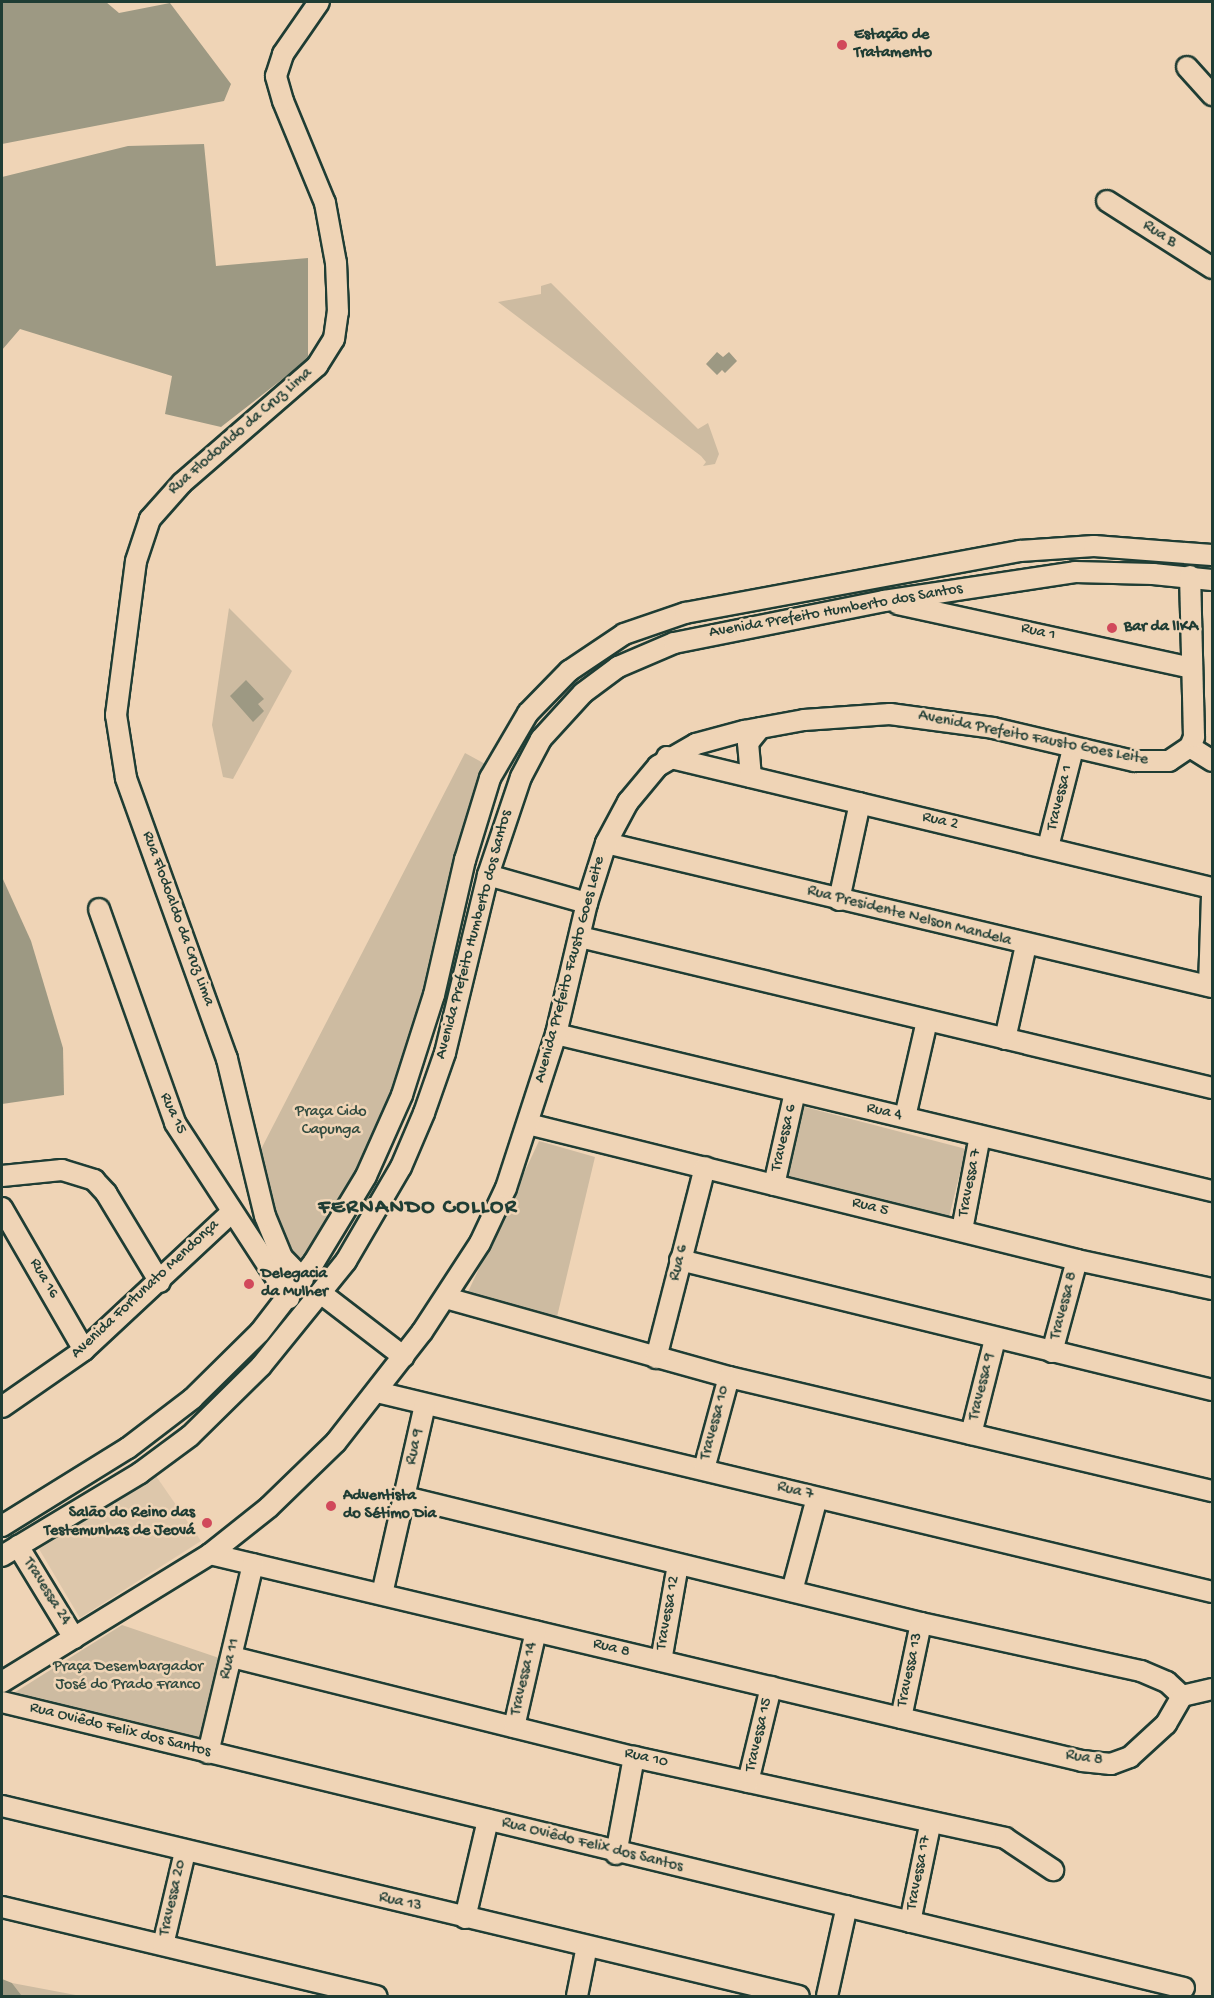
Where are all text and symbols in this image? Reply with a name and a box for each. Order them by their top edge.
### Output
place label: Estação de Tratamento [854,26,932,64]
marker: Estação de Tratamento [835,38,849,52]
street label: Rua B [1138,217,1180,253]
street label: Rua Flodoaldo da Cruz Lima [165,364,317,500]
street label: Avenida Prefeito Humberto dos Santos [708,580,964,644]
place label: Bar da lIKA [1124,618,1198,638]
street label: Rua 1 [1019,620,1057,646]
marker: Bar da lIKA [1105,621,1119,635]
street label: Avenida Prefeito Fausto Goes Leite [916,707,1150,771]
street label: Travessa 1 [1044,763,1078,833]
street label: Avenida Prefeito Humberto dos Santos [432,808,518,1062]
street label: Rua 2 [920,809,960,835]
street label: Rua Flodoaldo da Cruz Lima [136,829,218,1009]
street label: Avenida Prefeito Fausto Goes Leite [531,855,611,1085]
street label: Rua Presidente Nelson Mandela [805,882,1013,952]
street label: Rua 15 [154,1090,190,1138]
street label: Rua 4 [864,1100,904,1126]
street label: Travessa 6 [768,1102,802,1174]
park label: Praça Cido Capunga [295,1103,367,1141]
street label: Travessa 7 [955,1147,987,1219]
street label: Rua 5 [850,1194,890,1222]
district label: FERNANDO COLLOR [318,1196,518,1222]
street label: Avenida Fortunato Mendonça [68,1216,224,1364]
street label: Rua 6 [666,1243,694,1283]
street label: Rua 16 [24,1256,62,1302]
place label: Delegacia da Mulher [261,1265,328,1303]
street label: Travessa 8 [1047,1270,1083,1342]
marker: Delegacia da Mulher [242,1277,256,1291]
street label: Travessa 9 [965,1351,1001,1423]
street label: Travessa 10 [697,1384,735,1462]
street label: Rua 9 [403,1427,429,1467]
street label: Rua 7 [775,1478,815,1506]
place label: Adventista do Sétimo Dia [343,1487,436,1525]
marker: Adventista do Sétimo Dia [324,1499,338,1513]
place label: Salão do Reino das Testemunhas de Jeová [44,1504,195,1542]
marker: Salão do Reino das Testemunhas de Jeová [200,1516,214,1530]
street label: Travessa 24 [18,1555,74,1629]
street label: Travessa 12 [653,1575,685,1651]
street label: Travessa 13 [894,1631,928,1709]
street label: Rua 8 [591,1635,631,1663]
street label: Rua 11 [217,1637,245,1681]
street label: Travessa 14 [507,1641,543,1717]
park label: Praça Desembargador José do Prado Franco [53,1658,203,1696]
street label: Travessa 15 [742,1696,778,1774]
street label: Rua Oviêdo Felix dos Santos [27,1699,213,1763]
street label: Rua 10 [622,1745,670,1773]
street label: Rua 8 [1064,1747,1104,1771]
street label: Rua Oviêdo Felix dos Santos [499,1814,685,1878]
street label: Travessa 17 [903,1834,937,1912]
street label: Travessa 20 [156,1858,192,1938]
street label: Rua 13 [377,1889,423,1917]

